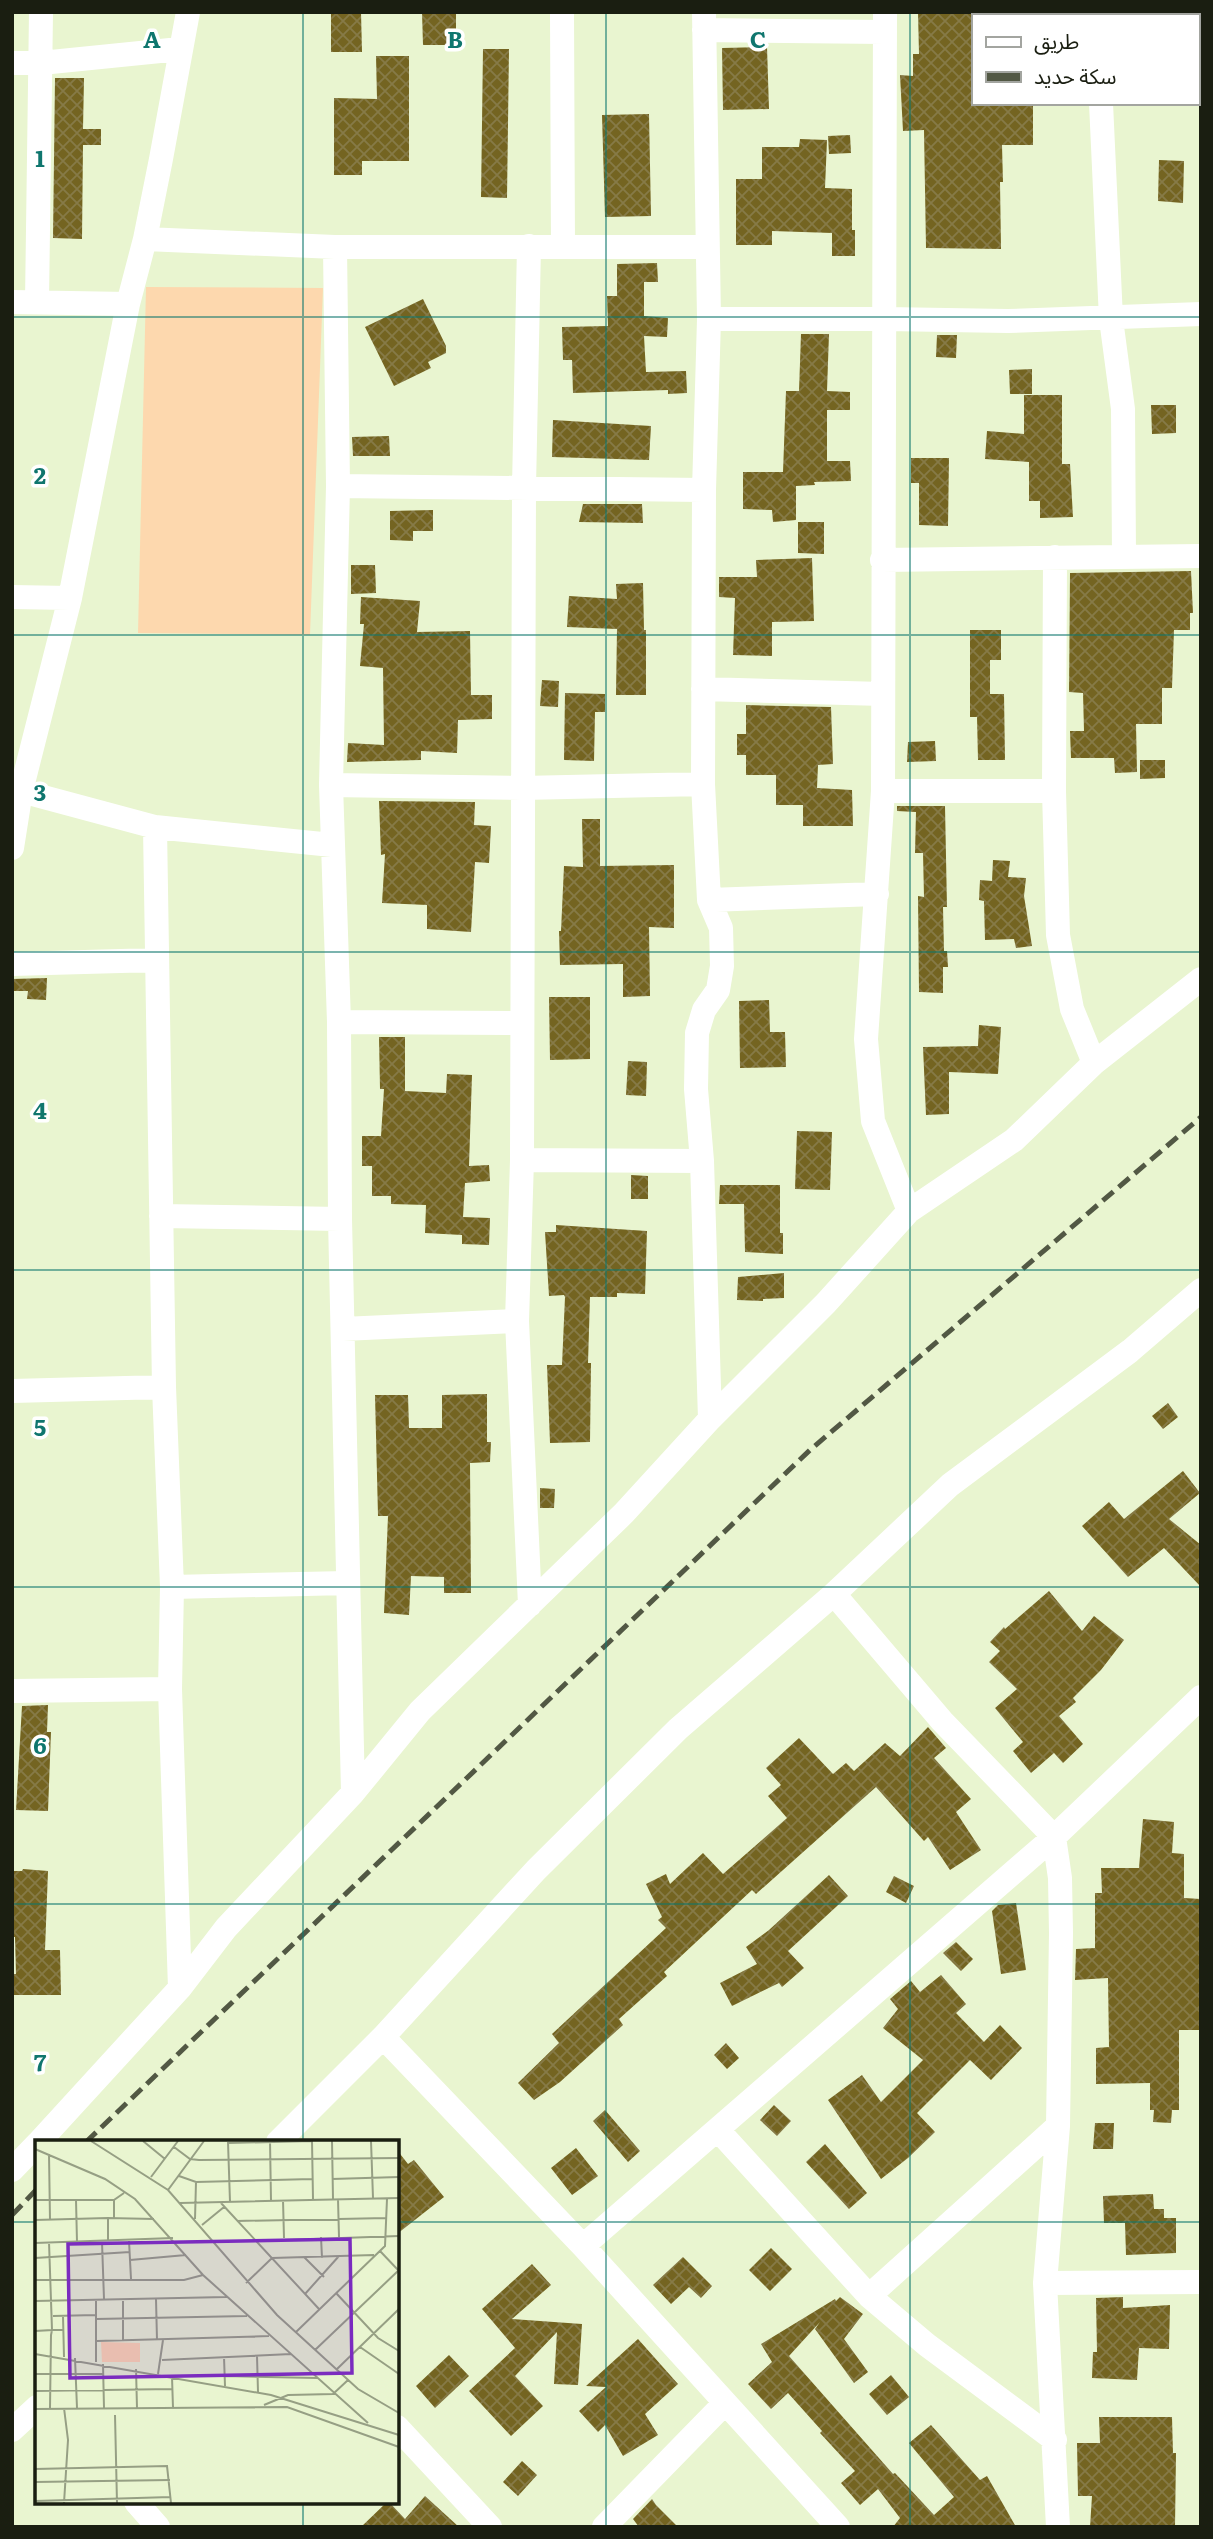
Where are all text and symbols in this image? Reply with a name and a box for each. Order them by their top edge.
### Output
legend [972,14,1199,105]
text: A [143,21,161,55]
text: B [447,21,463,55]
text: C [750,21,766,55]
text: طريق [1034,24,1079,55]
text: سكة حديد [1034,59,1117,90]
text: 1 [35,140,45,174]
text: 2 [34,457,46,491]
text: 3 [34,774,46,808]
text: 4 [33,1092,47,1126]
text: 5 [34,1409,46,1443]
text: 6 [33,1727,47,1761]
text: 7 [34,2044,47,2078]
inset map [35,2140,399,2504]

